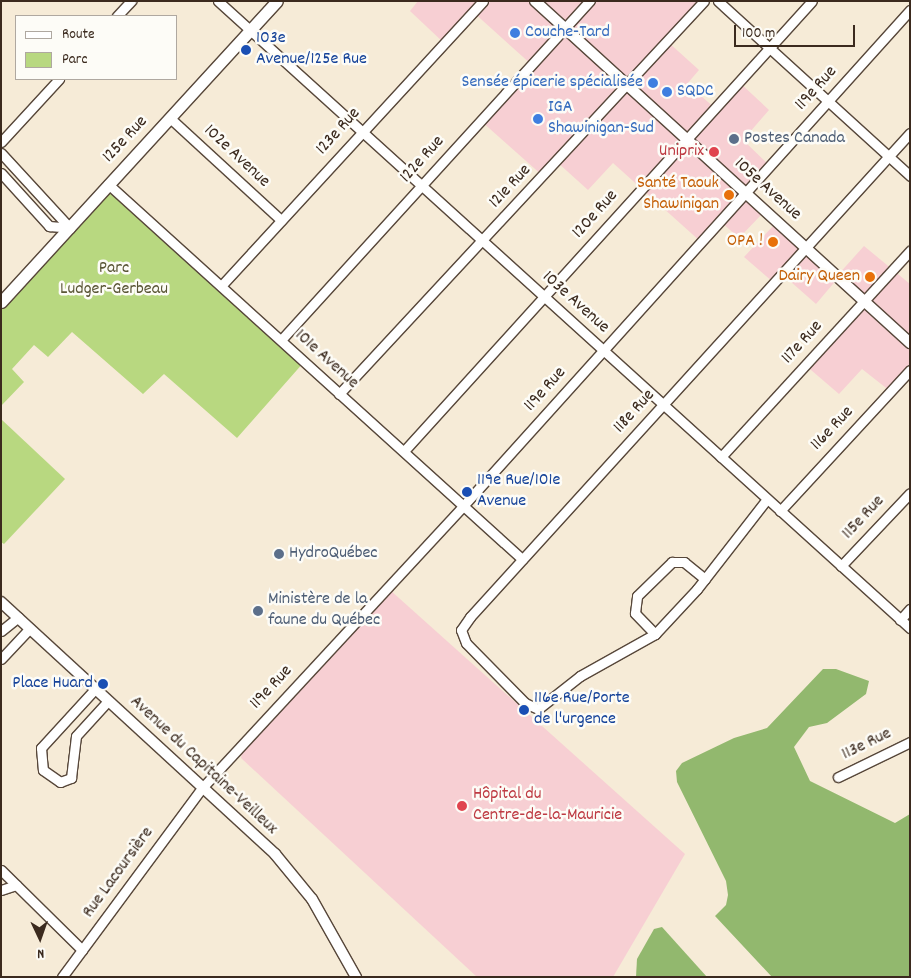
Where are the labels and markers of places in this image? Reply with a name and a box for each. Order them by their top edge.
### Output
place label: Couche-Tard [525,22,610,44]
marker: Couche-Tard [509,27,521,39]
place label: 103e Avenue/125e Rue [256,29,367,72]
marker: 103e Avenue/125e Rue [240,44,252,56]
place label: Sensée épicerie spécialisée [461,72,643,94]
marker: Sensée épicerie spécialisée [647,77,659,89]
place label: SQDC [677,81,714,103]
marker: SQDC [661,86,673,98]
place label: IGA Shawinigan-Sud [548,98,654,140]
marker: IGA Shawinigan-Sud [532,113,544,125]
place label: Postes Canada [744,128,845,150]
marker: Postes Canada [728,133,740,145]
place label: Uniprix [659,141,704,163]
marker: Uniprix [708,146,720,158]
place label: Santé Taouk Shawinigan [637,174,719,216]
marker: Santé Taouk Shawinigan [723,189,735,201]
place label: OPA ! [727,231,763,253]
marker: OPA ! [767,236,779,248]
place label: Dairy Queen [778,266,860,288]
marker: Dairy Queen [864,271,876,283]
place label: 119e Rue/101e Avenue [477,471,560,514]
marker: 119e Rue/101e Avenue [461,486,473,498]
place label: HydroQuébec [289,543,378,565]
marker: HydroQuébec [273,548,285,560]
place label: Ministère de la faune du Québec [268,590,380,632]
marker: Ministère de la faune du Québec [252,605,264,617]
place label: Place Huard [12,673,93,695]
marker: Place Huard [97,678,109,690]
place label: 116e Rue/Porte de l'urgence [534,689,630,732]
marker: 116e Rue/Porte de l'urgence [518,704,530,716]
place label: Hôpital du Centre-de-la-Mauricie [473,785,622,828]
marker: Hôpital du Centre-de-la-Mauricie [455,799,469,813]

